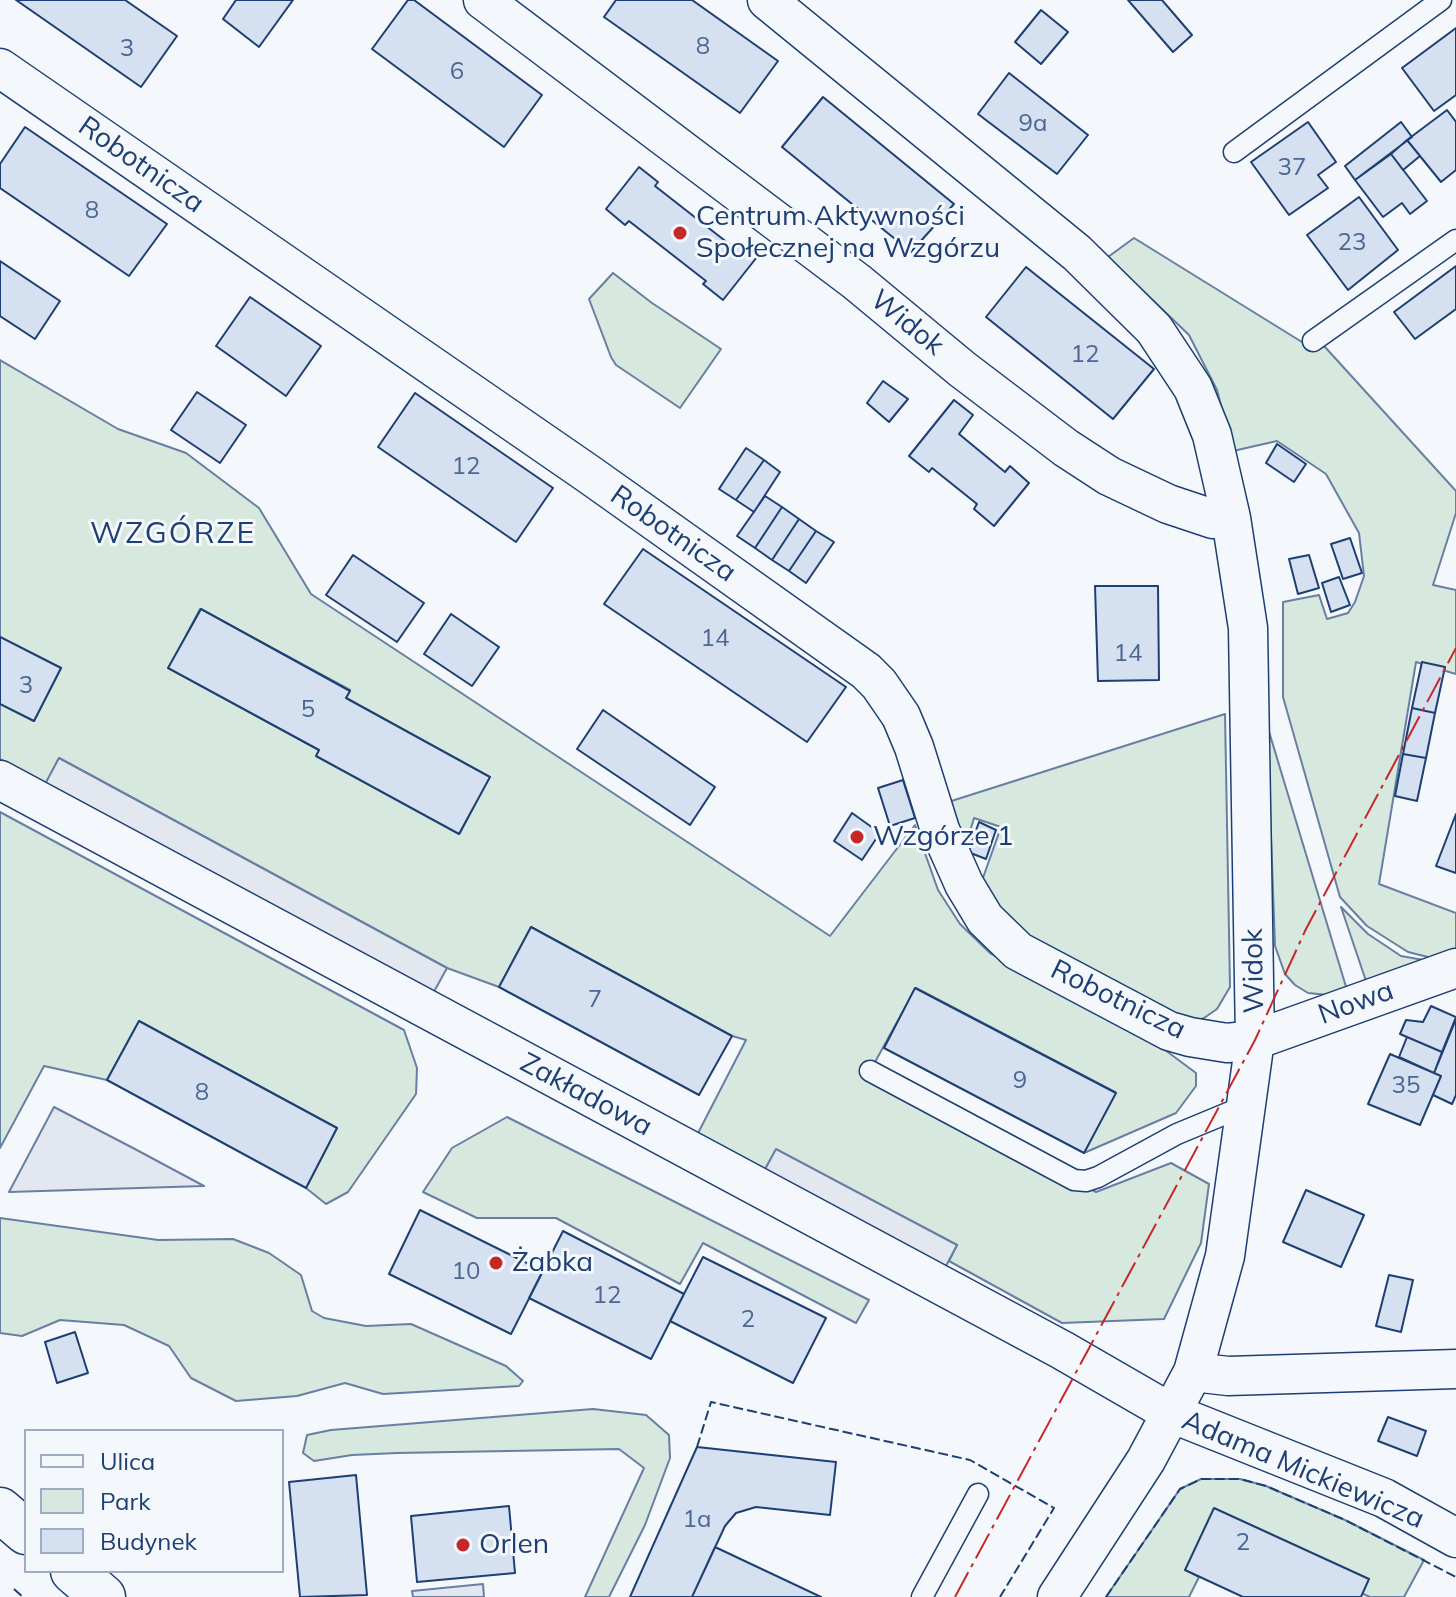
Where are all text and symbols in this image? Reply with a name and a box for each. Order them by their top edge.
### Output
house number: 8 [696,33,710,61]
house number: 3 [120,35,134,63]
house number: 6 [450,58,464,86]
street label: Robotnicza [72,109,210,221]
house number: 9a [1019,110,1047,138]
house number: 37 [1278,154,1306,182]
house number: 8 [85,197,99,225]
place label: Centrum Aktywności Społecznej na Wzgórzu [696,200,1000,266]
marker: Centrum Aktywności Społecznej na Wzgórzu [671,224,689,242]
house number: 23 [1338,229,1366,257]
street label: Widok [863,283,951,363]
house number: 12 [1071,341,1099,369]
house number: 12 [452,453,480,481]
street label: Robotnicza [604,478,742,590]
district label: WZGÓRZE [90,516,256,552]
house number: 14 [701,625,729,653]
house number: 14 [1114,640,1142,668]
house number: 3 [19,672,33,700]
house number: 5 [301,696,315,724]
place label: Wzgórze 1 [873,820,1014,854]
marker: Wzgórze 1 [848,828,866,846]
street label: Widok [1236,928,1272,1014]
street label: Robotnicza [1045,953,1191,1047]
street label: Nowa [1314,974,1398,1032]
house number: 7 [588,986,602,1014]
street label: Zakładowa [514,1046,658,1144]
house number: 9 [1013,1067,1027,1095]
house number: 35 [1392,1072,1420,1100]
house number: 8 [195,1079,209,1107]
place label: Żabka [512,1246,593,1280]
marker: Żabka [487,1254,505,1272]
house number: 10 [452,1258,480,1286]
house number: 12 [593,1282,621,1310]
house number: 2 [741,1306,755,1334]
street label: Adama Mickiewicza [1177,1404,1429,1536]
legend [24,1429,284,1573]
text: Ulica [100,1446,155,1476]
text: Park [100,1486,151,1516]
house number: 1a [683,1506,711,1534]
text: Budynek [100,1526,197,1556]
place label: Orlen [479,1528,549,1562]
house number: 2 [1236,1529,1250,1557]
marker: Orlen [454,1536,472,1554]

